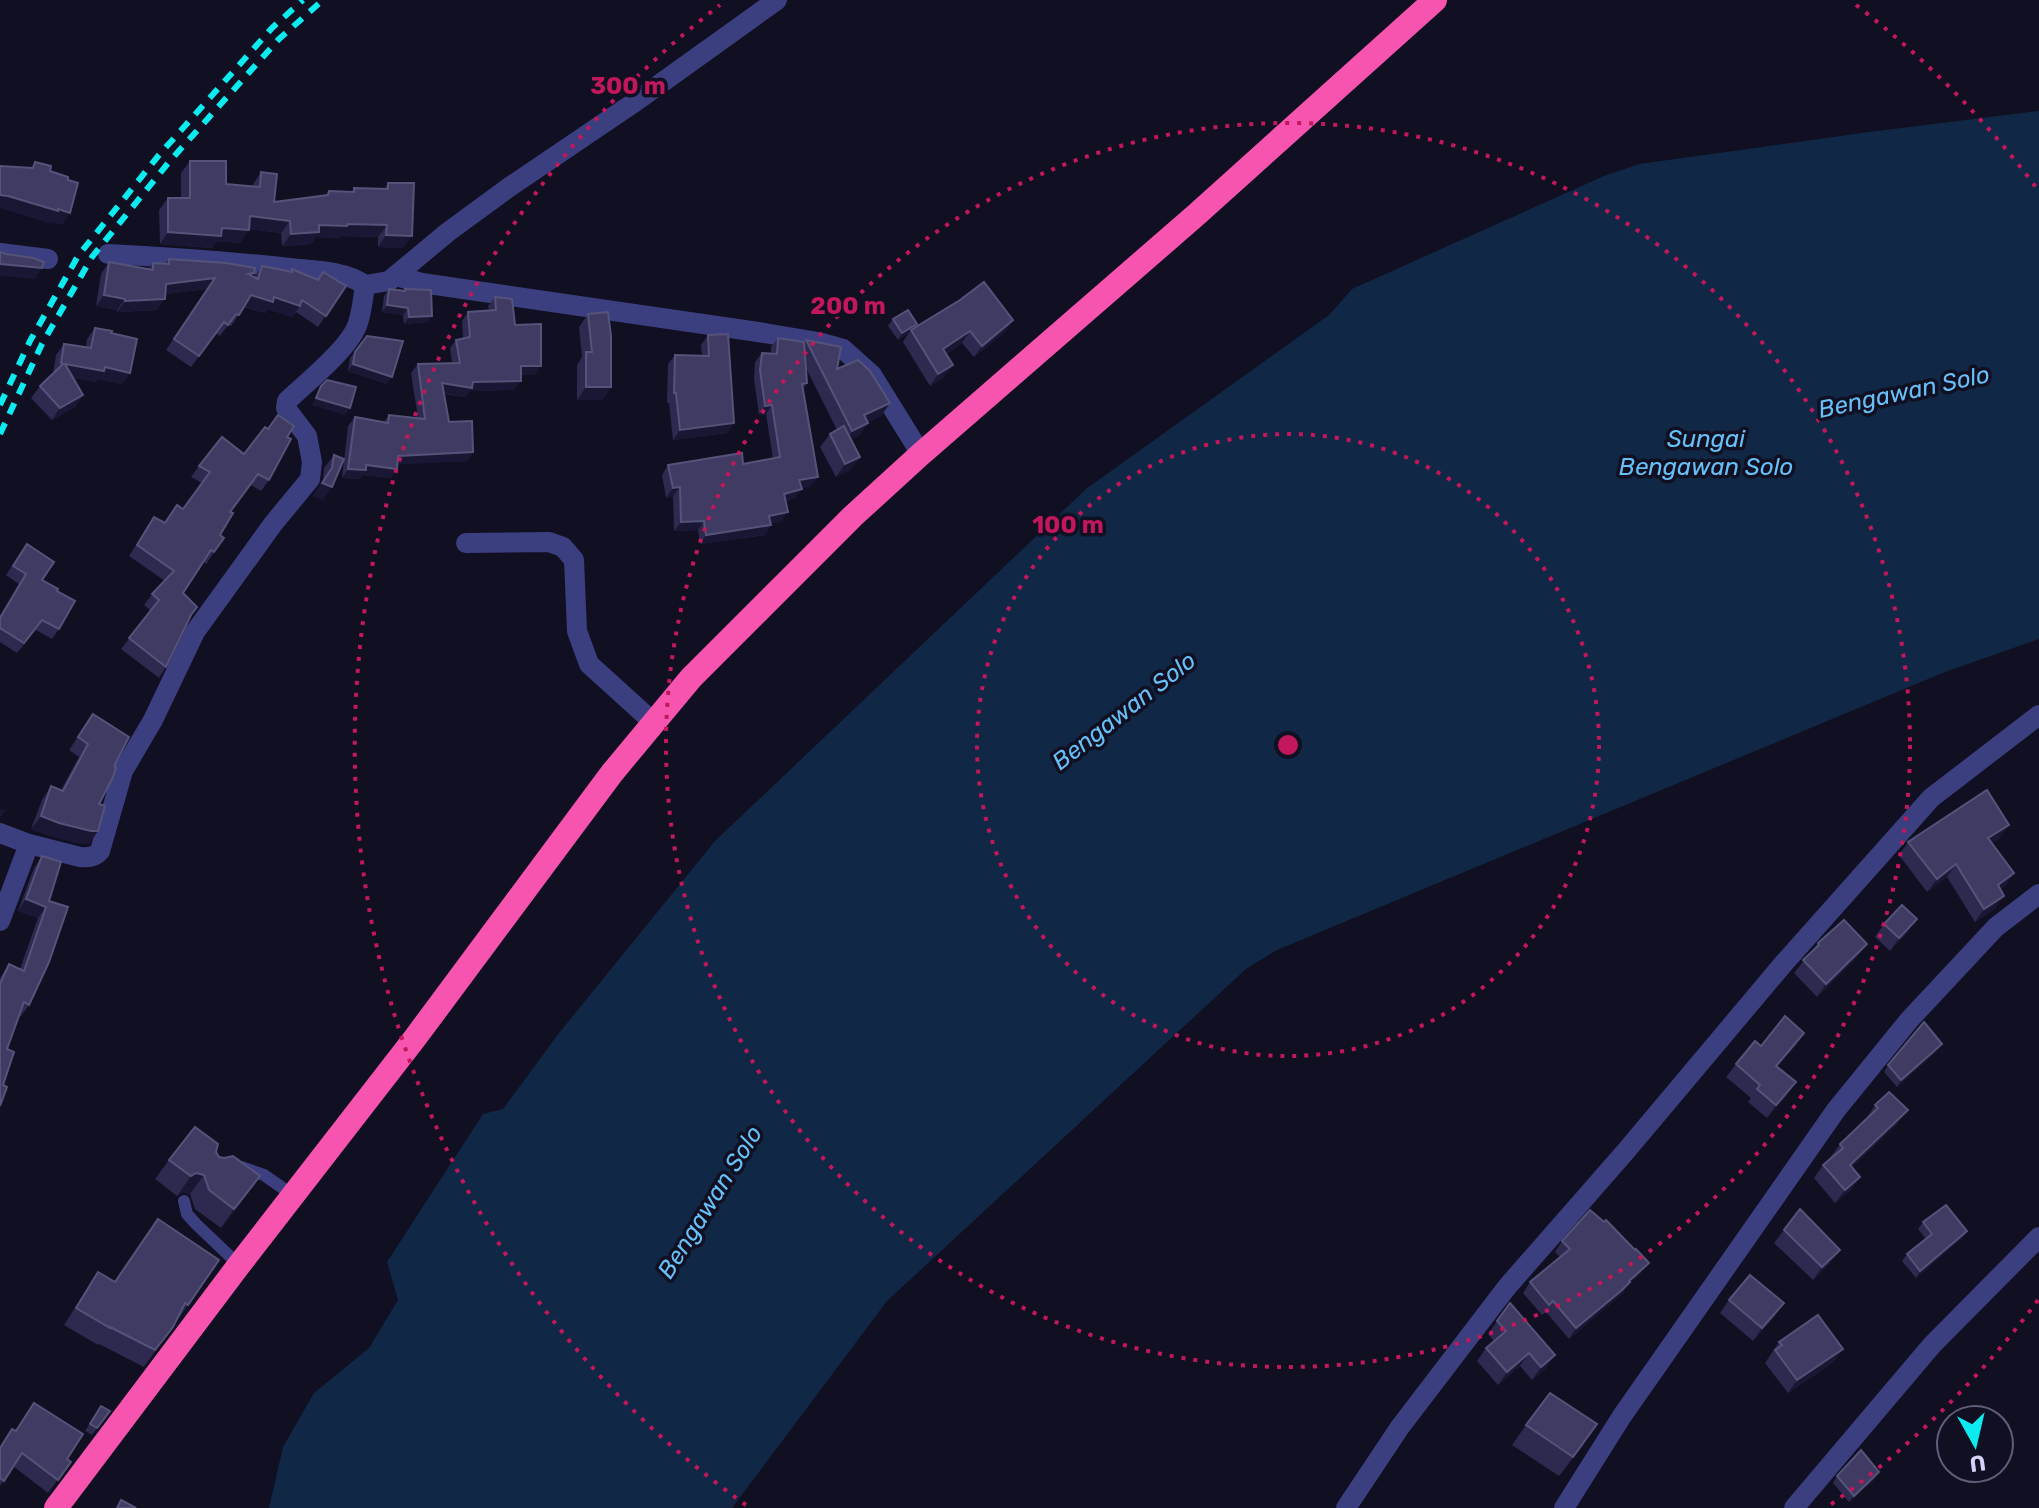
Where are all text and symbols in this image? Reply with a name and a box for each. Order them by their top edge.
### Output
text: 300 m [590,72,666,100]
text: 200 m [810,292,886,320]
water label: Bengawan Solo [1816,360,1992,424]
water label: Sungai Bengawan Solo [1619,425,1793,481]
text: 100 m [1032,511,1104,539]
water label: Bengawan Solo [1047,646,1201,776]
centre of rings [1274,731,1302,759]
water label: Bengawan Solo [652,1121,768,1283]
north arrow [1935,1404,2015,1484]
text: U [1968,1449,1987,1478]

